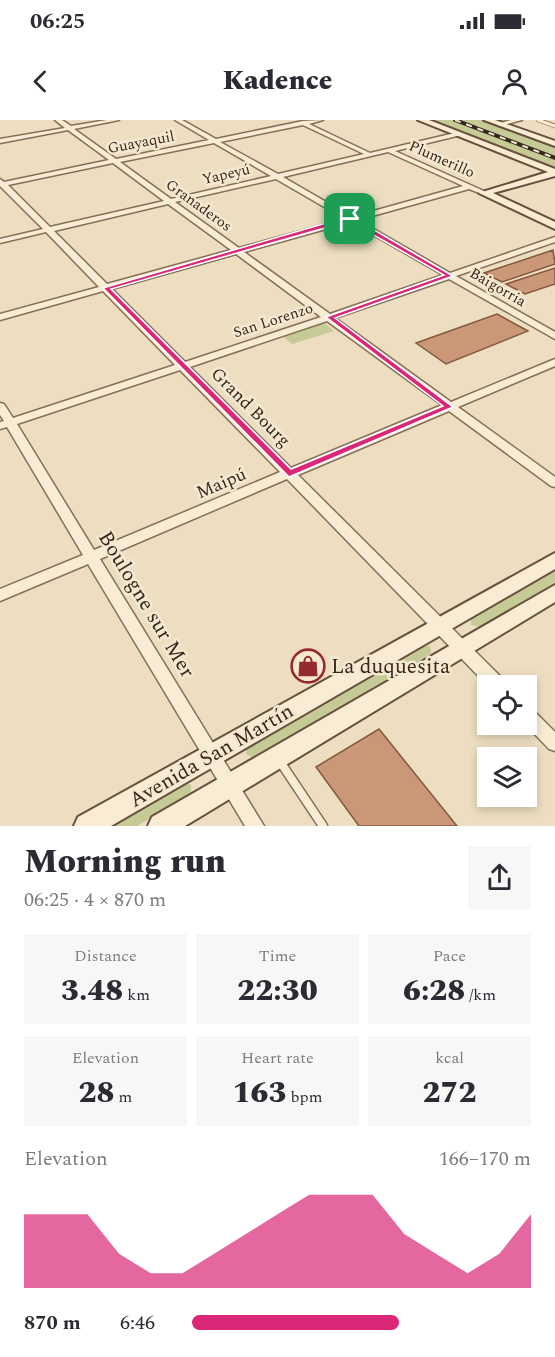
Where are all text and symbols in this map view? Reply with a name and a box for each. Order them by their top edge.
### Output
text: 06:25 [30,5,85,38]
text: Kadence [223,60,332,102]
icon: back [24,65,57,98]
icon: person [498,65,531,98]
street label: Guayaquil [106,125,176,160]
street label: Plumerillo [405,135,479,184]
street label: Yapeyú [200,158,252,191]
street label: Granaderos [161,173,237,237]
pin [324,193,375,244]
icon: arrive [333,202,366,235]
street label: Baigorria [465,262,531,313]
street label: San Lorenzo [230,297,316,344]
street label: Grand Bourg [204,361,297,454]
street label: Maipú [192,461,250,506]
street label: Boulogne sur Mer [90,525,203,684]
shop icon: La duquesita [290,648,326,684]
place label: La duquesita [331,651,451,683]
map controls [477,675,537,807]
button: locate [477,675,537,735]
street label: Avenida San Martín [123,696,300,816]
button: layers [477,747,537,807]
text: Morning run [24,837,226,887]
button: share [468,846,531,909]
text: 06:25 · 4 × 870 m [24,885,166,915]
text: Distance [74,944,137,968]
text: Time [259,944,296,968]
text: Pace [433,944,466,968]
text: 3.48 [61,968,123,1014]
text: 22:30 [237,968,318,1014]
text: 6:28 [403,968,465,1014]
text: km [123,983,150,1007]
text: /km [465,983,496,1007]
text: Elevation [72,1046,139,1070]
text: Heart rate [241,1046,314,1070]
text: kcal [435,1046,464,1070]
text: 28 [79,1070,115,1116]
text: 163 [233,1070,287,1116]
text: 272 [423,1070,477,1116]
text: m [115,1085,132,1109]
text: bpm [287,1085,322,1109]
text: Elevation [24,1144,108,1174]
text: 166–170 m [439,1144,531,1174]
text: 870 m [24,1308,81,1338]
text: 6:46 [120,1308,155,1338]

